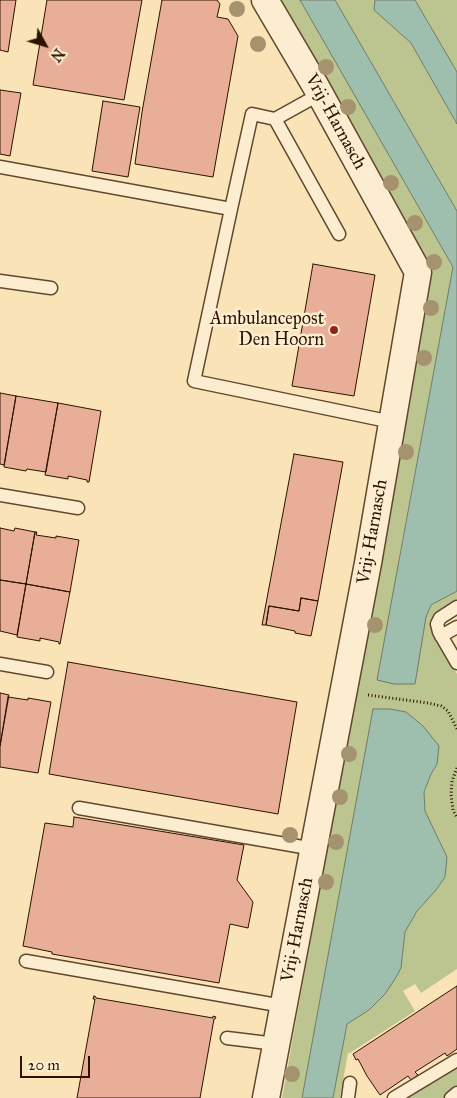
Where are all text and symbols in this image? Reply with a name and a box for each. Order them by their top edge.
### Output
north arrow [20,20,70,70]
text: N [47,45,67,65]
street label: Vrij-Harnasch [300,70,370,174]
place label: Ambulancepost Den Hoorn [210,309,324,352]
marker: Ambulancepost Den Hoorn [328,324,340,336]
street label: Vrij-Harnasch [353,478,393,586]
street label: Vrij-Harnasch [277,876,319,984]
scale bar [22,1046,92,1078]
text: 20 m [28,1056,60,1074]

